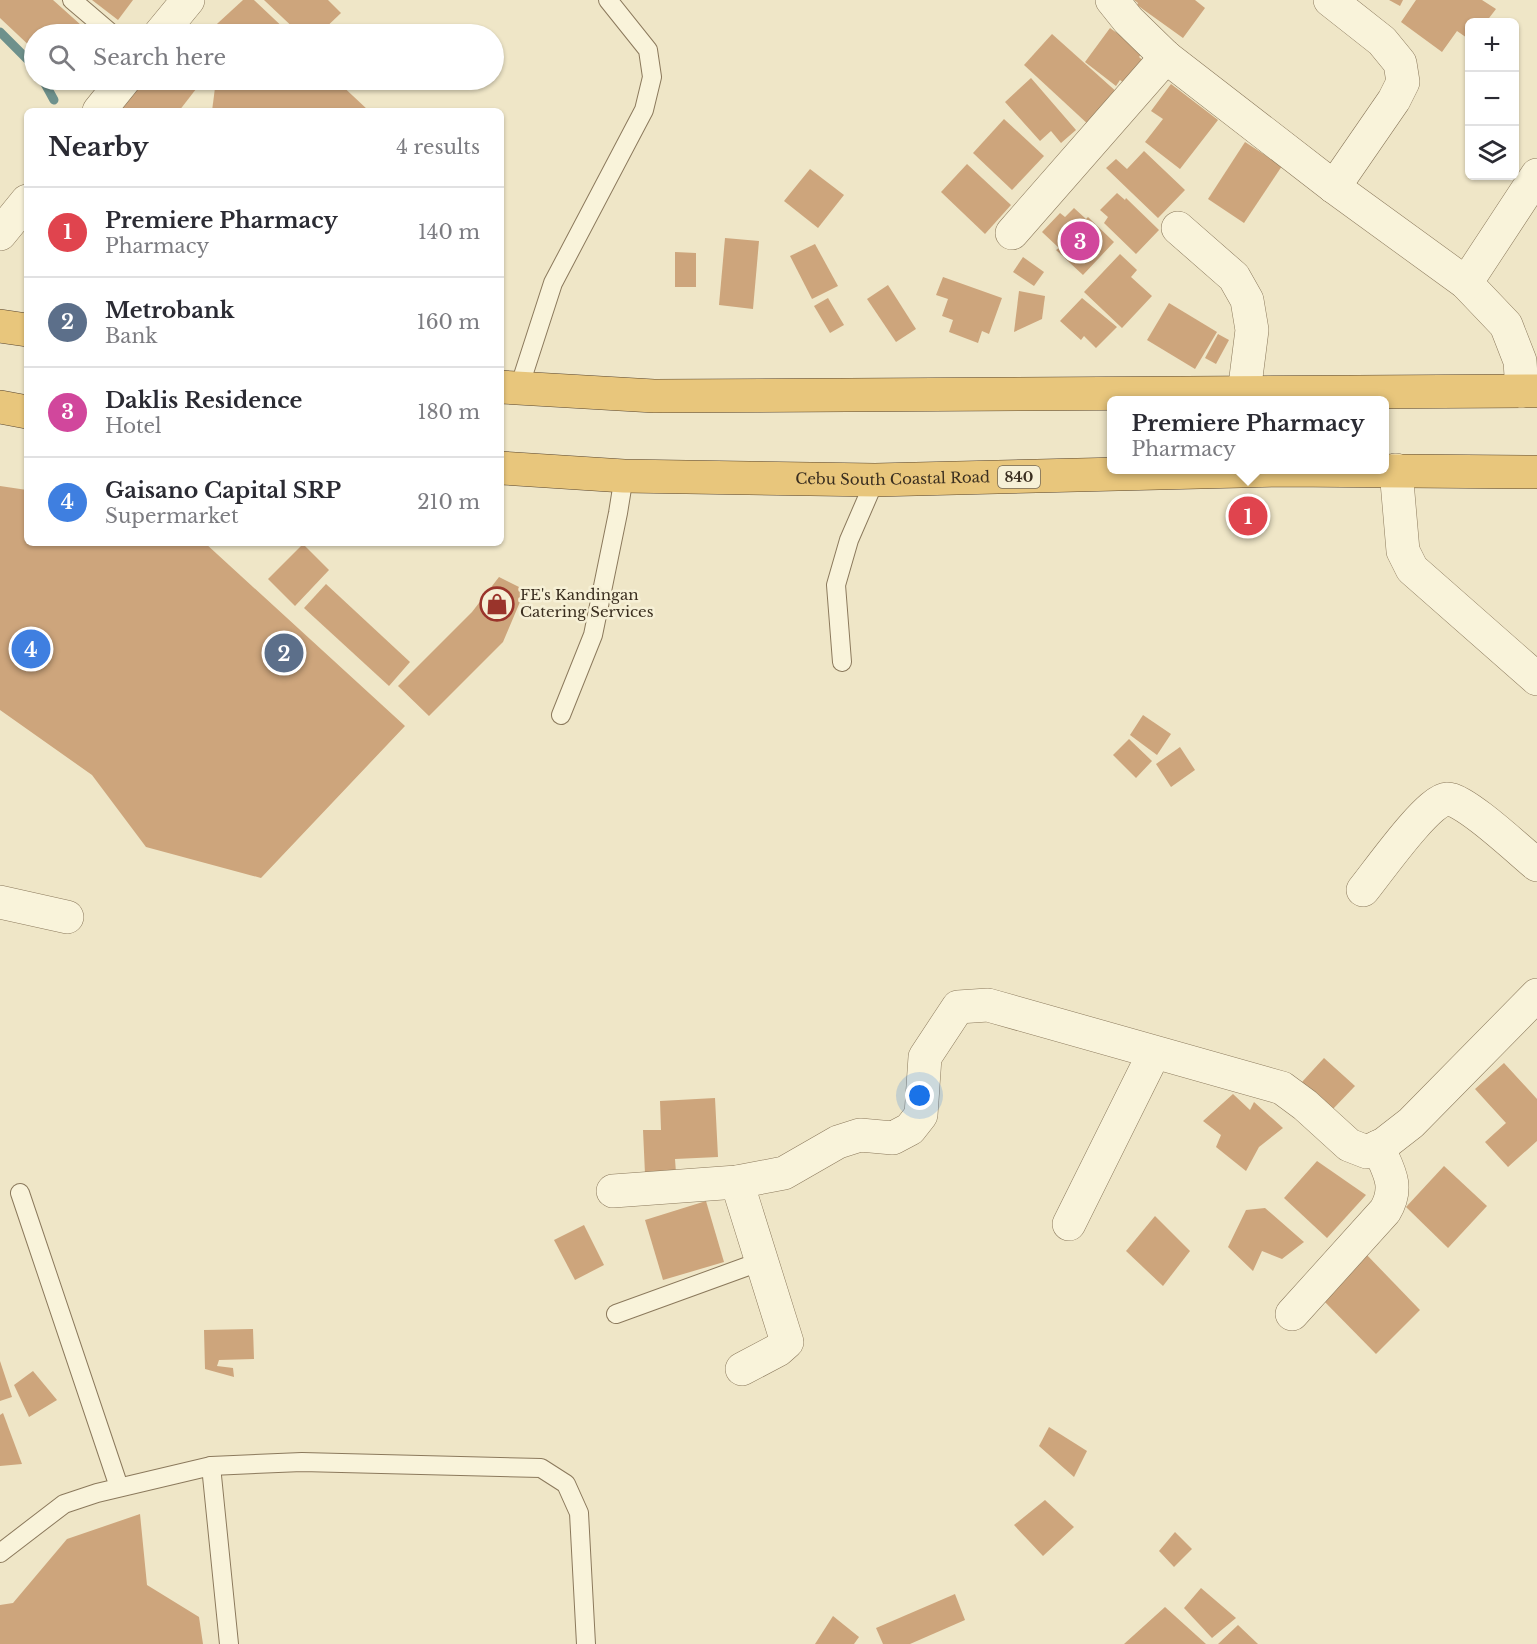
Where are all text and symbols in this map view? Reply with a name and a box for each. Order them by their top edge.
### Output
map controls [1465,18,1519,180]
button: + [1465,18,1519,72]
search box [24,24,504,90]
icon: search [45,41,78,74]
text: Search here [93,44,226,71]
button: − [1465,72,1519,126]
button: layers [1465,126,1519,180]
text: Nearby [48,131,149,163]
text: 4 results [396,135,480,159]
text: Premiere Pharmacy [105,207,338,234]
pin: 3 [1060,218,1100,264]
text: 1 [63,220,72,244]
text: 140 m [418,220,480,244]
text: Pharmacy [105,234,209,258]
text: Metrobank [105,297,234,324]
text: 2 [61,310,74,334]
text: 160 m [417,310,480,334]
text: Bank [105,324,158,348]
text: Daklis Residence [105,387,302,414]
popup [1107,396,1389,474]
text: 3 [61,400,74,424]
text: 180 m [417,400,480,424]
text: Premiere Pharmacy [1132,410,1364,437]
text: Hotel [105,414,162,438]
text: Pharmacy [1132,437,1236,461]
road number: 840 [998,466,1040,488]
street label: Cebu South Coastal Road [795,467,990,489]
text: Gaisano Capital SRP [105,477,341,504]
text: 4 [61,490,74,514]
text: 210 m [417,490,480,514]
pin: 1 [1228,494,1268,538]
text: Supermarket [105,504,239,528]
place label: FE's Kandingan Catering Services [520,585,654,621]
shop icon: FE's Kandingan Catering Services [479,586,515,622]
pin: 4 [12,626,51,672]
pin: 2 [264,630,304,676]
your location [905,1081,934,1110]

